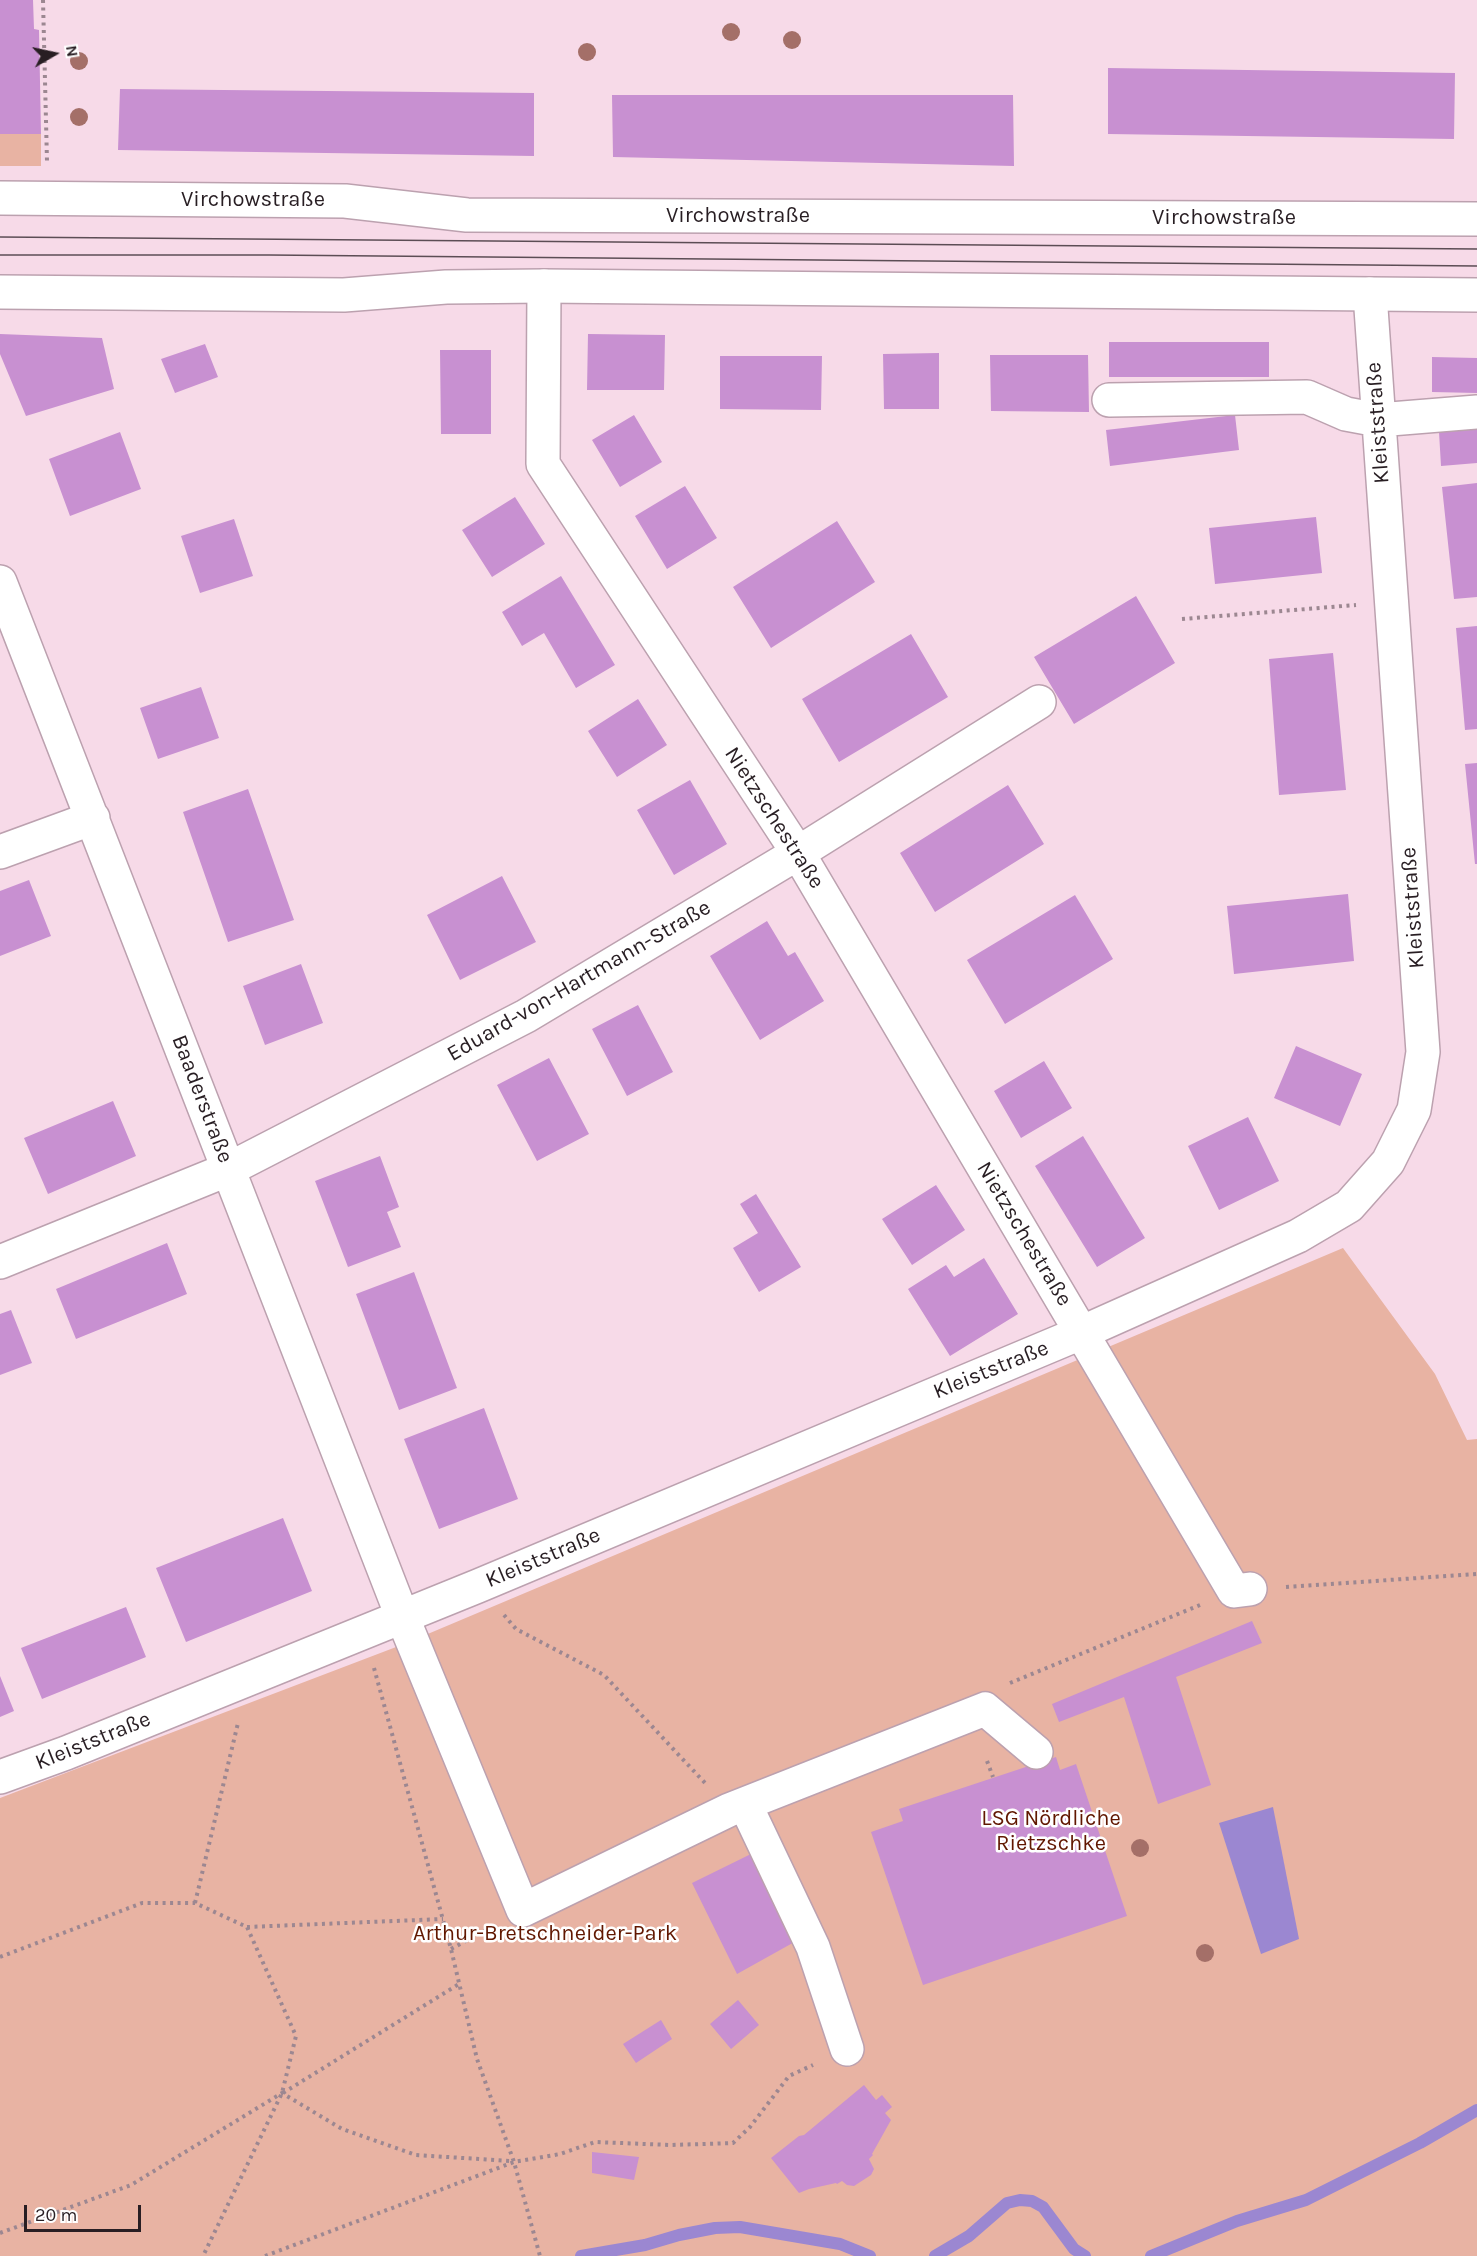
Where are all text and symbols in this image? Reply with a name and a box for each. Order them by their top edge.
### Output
north arrow [24,24,84,84]
text: N [62,44,83,58]
street label: Virchowstraße [181,187,325,213]
street label: Virchowstraße [666,203,810,229]
street label: Virchowstraße [1152,205,1296,231]
street label: Kleiststraße [1361,361,1395,485]
street label: Nietzschestraße [718,742,830,894]
street label: Kleiststraße [1396,846,1430,970]
street label: Eduard-von-Hartmann-Straße [443,895,715,1067]
street label: Baaderstraße [166,1031,238,1167]
street label: Nietzschestraße [971,1157,1077,1311]
street label: Kleiststraße [930,1335,1052,1405]
street label: Kleiststraße [482,1522,604,1594]
street label: Kleiststraße [32,1706,154,1776]
park label: LSG Nördliche Rietzschke [981,1806,1121,1858]
park label: Arthur-Bretschneider-Park [413,1921,677,1947]
scale bar [27,2193,144,2231]
text: 20 m [35,2204,77,2226]

